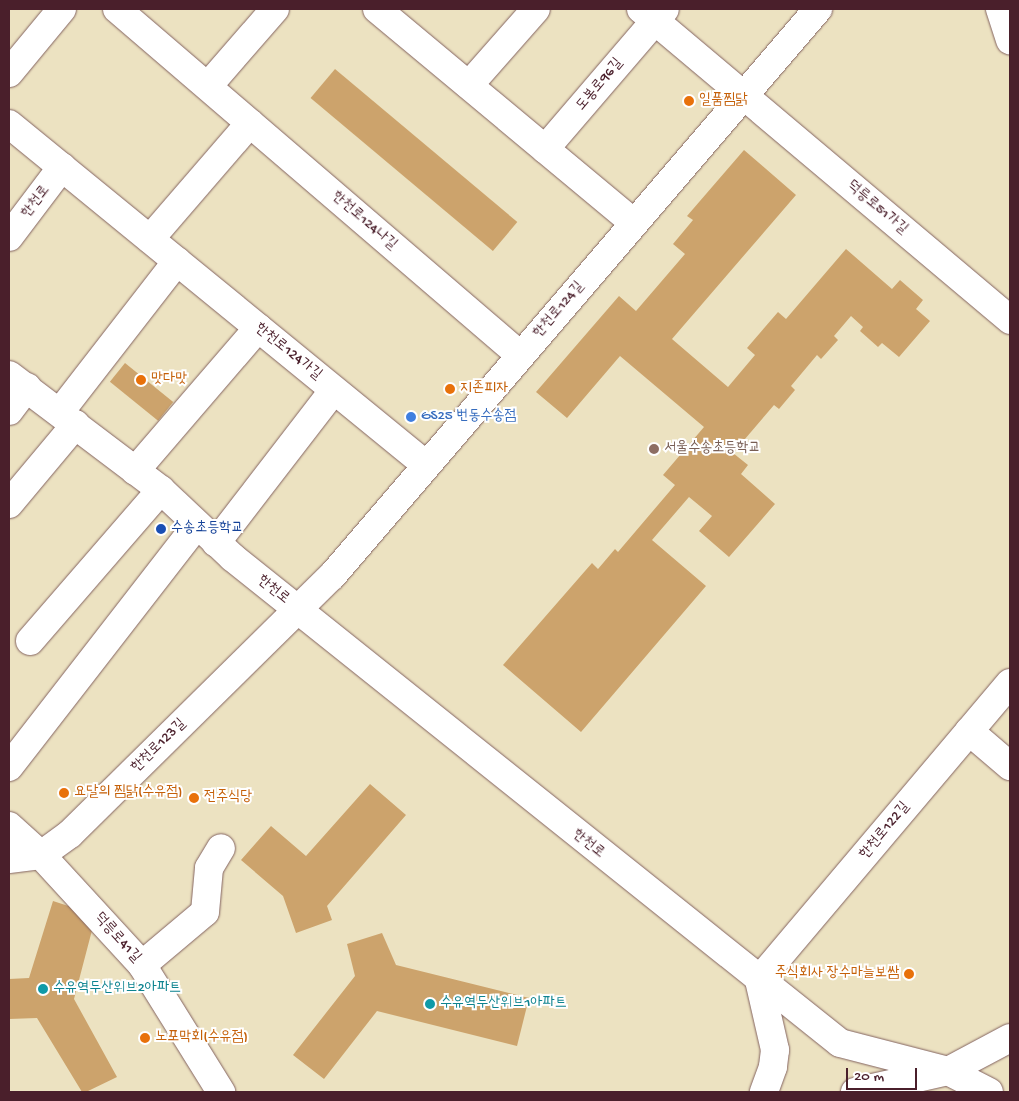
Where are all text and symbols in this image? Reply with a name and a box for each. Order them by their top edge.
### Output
street label: 도봉로96길 [573,55,627,115]
place label: 일품찜닭 [699,92,747,110]
marker: 일품찜닭 [683,95,695,107]
street label: 덕릉로51가길 [843,177,911,239]
street label: 한천로 [18,182,54,222]
street label: 한천로124나길 [328,188,400,254]
street label: 한천로124길 [530,278,588,342]
street label: 한천로124가길 [251,320,325,384]
place label: 맛다맛 [151,371,187,389]
marker: 맛다맛 [135,374,147,386]
place label: 지존피자 [460,380,508,398]
marker: 지존피자 [444,383,456,395]
place label: GS25 번동수송점 [421,408,517,426]
marker: GS25 번동수송점 [405,411,417,423]
place label: 서울수송초등학교 [664,440,761,458]
marker: 서울수송초등학교 [648,443,660,455]
place label: 수송초등학교 [171,520,243,538]
marker: 수송초등학교 [155,523,167,535]
street label: 한천로 [253,572,293,608]
street label: 한천로123길 [128,715,190,777]
place label: 요달의 찜닭(수유점) [74,784,183,802]
marker: 요달의 찜닭(수유점) [58,787,70,799]
place label: 전주식당 [204,789,252,807]
marker: 전주식당 [188,792,200,804]
street label: 한천로122길 [856,799,914,863]
street label: 한천로 [568,826,608,862]
street label: 덕릉로41길 [90,909,144,967]
place label: 주식회사 장수마늘보쌈 [775,965,899,983]
marker: 주식회사 장수마늘보쌈 [903,968,915,980]
place label: 수유역두산위브2아파트 [53,980,181,998]
marker: 수유역두산위브2아파트 [37,983,49,995]
place label: 수유역두산위브1아파트 [440,995,567,1013]
marker: 수유역두산위브1아파트 [424,998,436,1010]
place label: 노포막회(수유점) [155,1029,248,1047]
marker: 노포막회(수유점) [139,1032,151,1044]
scale bar [849,1058,920,1090]
text: 20 m [854,1068,884,1086]

